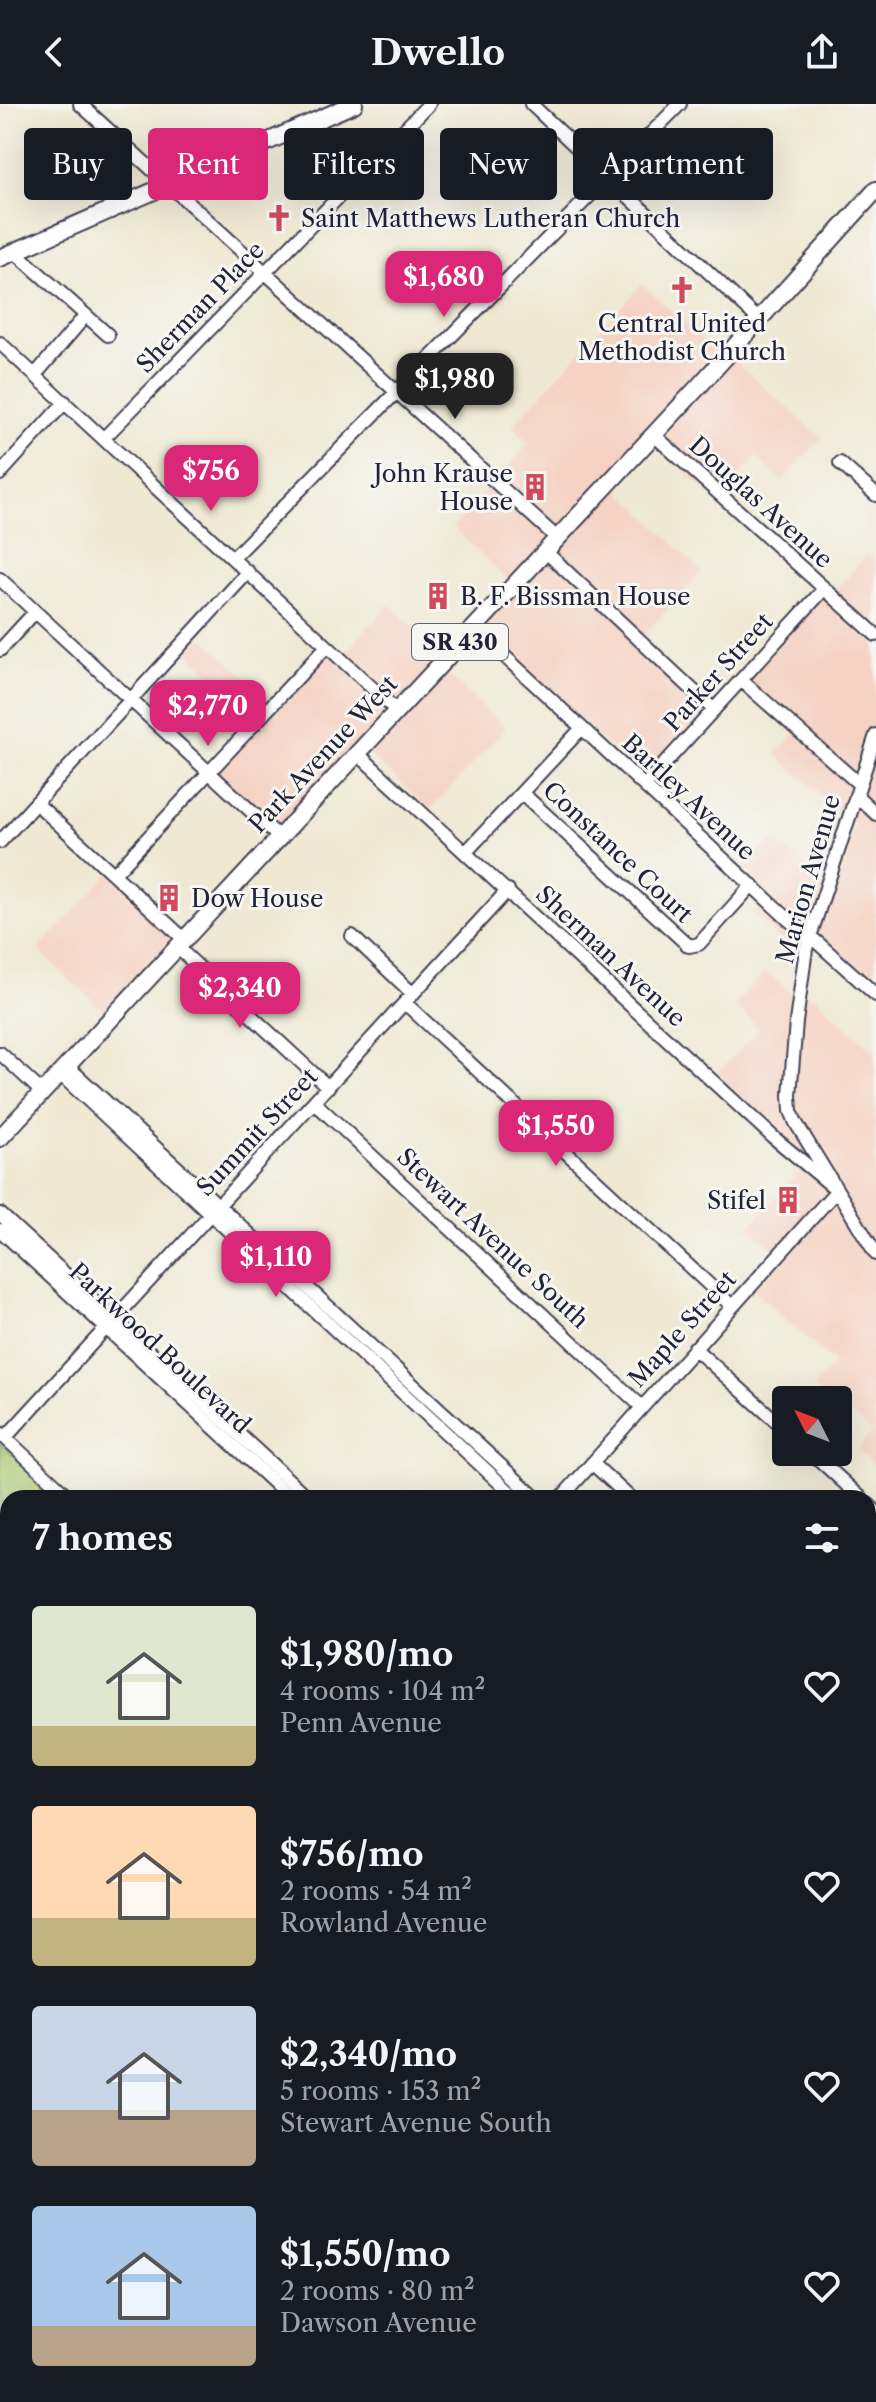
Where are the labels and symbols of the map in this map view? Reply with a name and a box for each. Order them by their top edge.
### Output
church icon: Saint Matthews Lutheran Church [264,203,294,233]
place label: Saint Matthews Lutheran Church [301,204,680,233]
street label: Sherman Place [130,235,270,379]
pin: $1,680 [379,251,509,319]
church icon: Central United Methodist Church [667,275,697,305]
place label: Central United Methodist Church [578,309,786,366]
pin: $1,980 [390,353,520,421]
street label: Douglas Avenue [683,430,839,574]
pin: $756 [164,445,258,513]
place label: John Krause House [370,459,513,516]
building icon: John Krause House [520,472,550,502]
building icon: B. F. Bissman House [423,581,453,611]
place label: B. F. Bissman House [460,582,691,611]
street label: Parker Street [657,607,779,737]
road number: SR 430 [412,624,508,660]
street label: Park Avenue West [243,669,404,839]
pin: $2,770 [143,680,273,748]
street label: Bartley Avenue [616,728,762,866]
street label: Constance Court [537,775,699,929]
street label: Marion Avenue [770,791,846,967]
street label: Sherman Avenue [530,879,692,1033]
building icon: Dow House [154,883,184,913]
place label: Dow House [191,884,323,913]
pin: $2,340 [175,962,305,1030]
street label: Summit Street [190,1062,324,1202]
pin: $1,550 [491,1100,621,1168]
street label: Stewart Avenue South [391,1142,595,1334]
building icon: Stifel [773,1185,803,1215]
place label: Stifel [707,1186,766,1215]
pin: $1,110 [211,1231,341,1299]
street label: Parkwood Boulevard [63,1257,257,1440]
street label: Maple Street [622,1264,742,1393]
north arrow [772,1386,852,1466]

